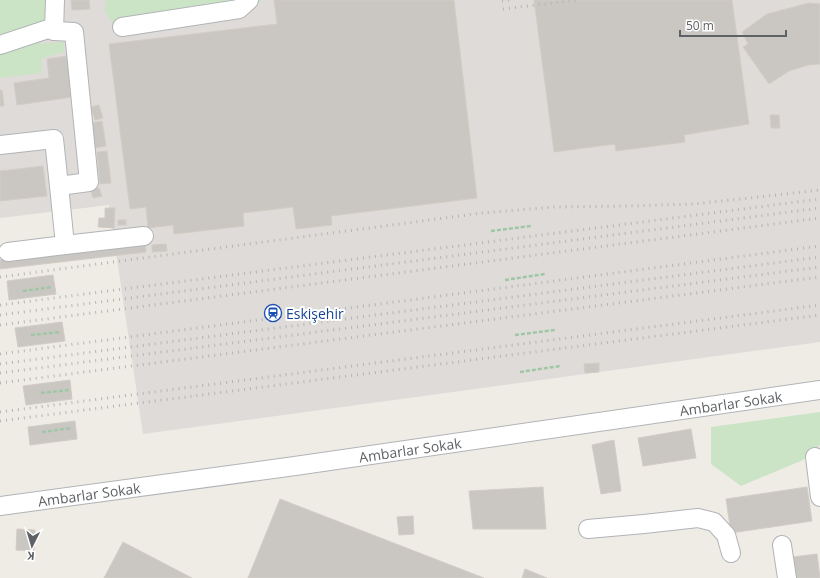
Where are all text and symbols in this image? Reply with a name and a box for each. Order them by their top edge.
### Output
scale bar [680,12,786,38]
text: 50 m [686,17,714,34]
station icon: Eskişehir [263,303,283,323]
place label: Eskişehir [286,304,344,323]
street label: Ambarlar Sokak [678,386,784,420]
street label: Ambarlar Sokak [358,432,463,466]
street label: Ambarlar Sokak [37,477,142,510]
north arrow [12,526,52,566]
text: K [26,549,35,564]

